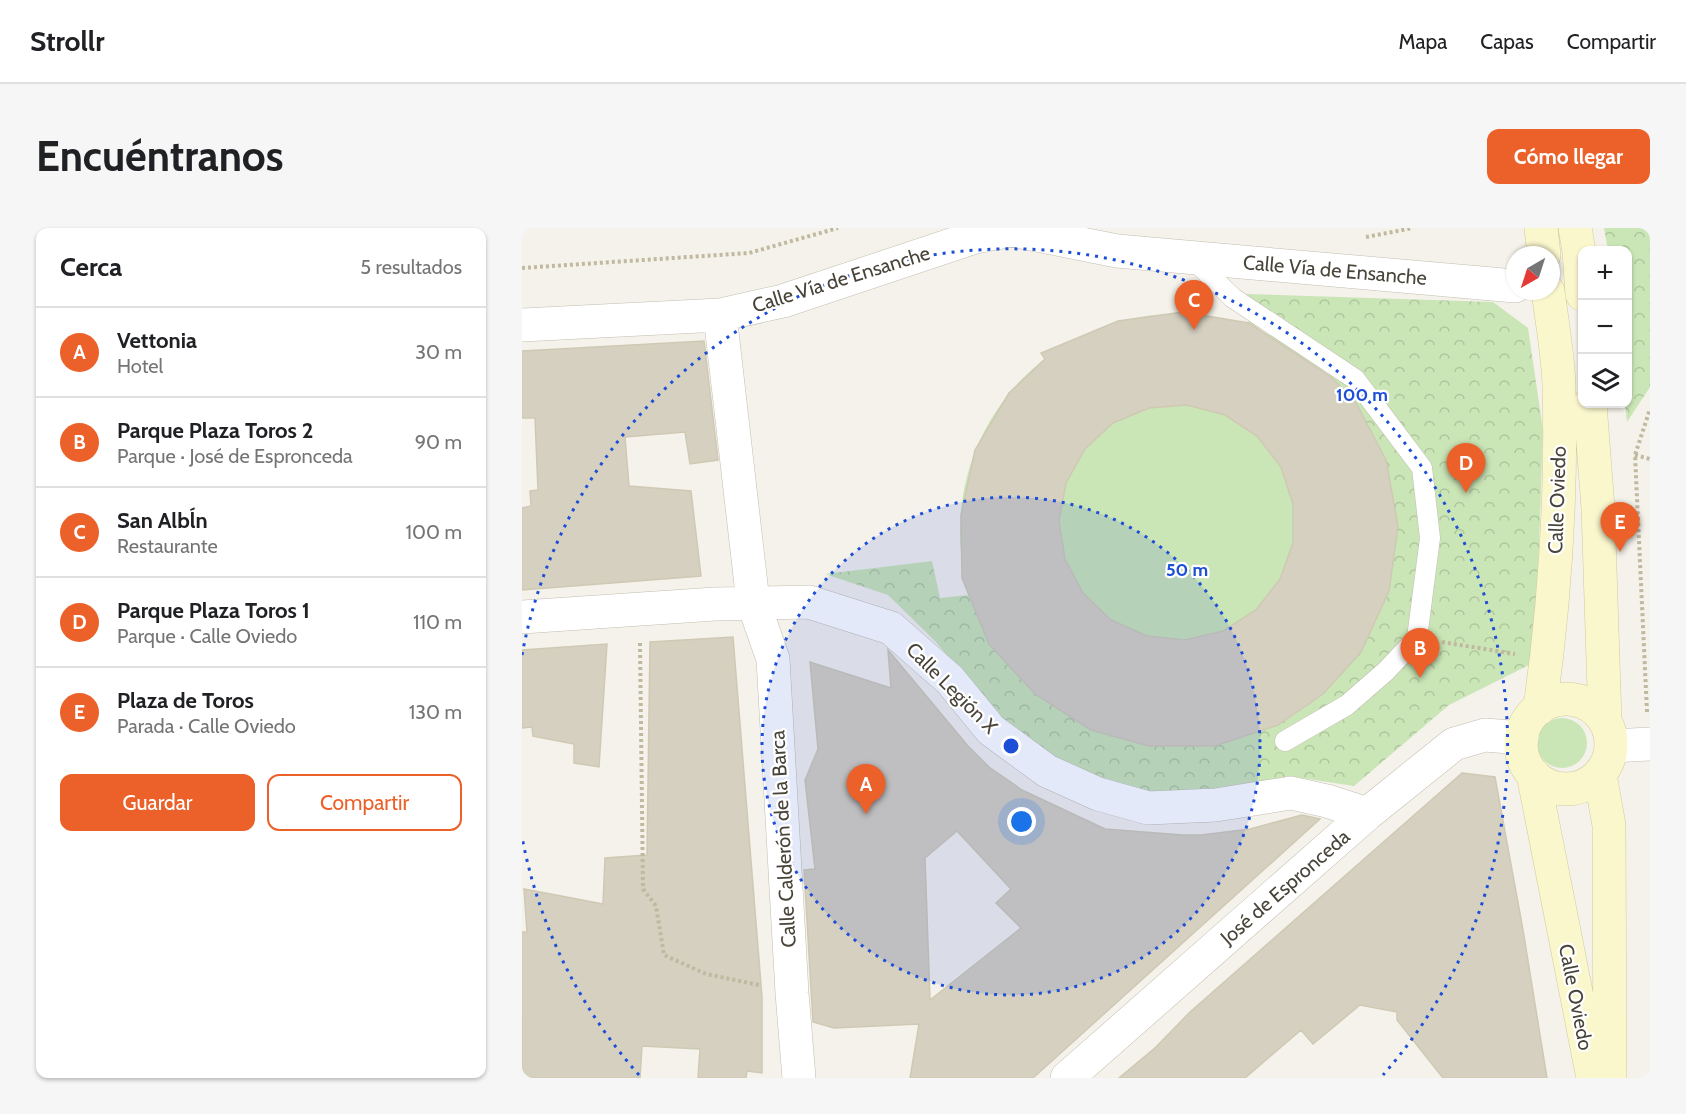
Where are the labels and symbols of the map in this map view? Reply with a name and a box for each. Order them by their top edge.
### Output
street label: Calle Vía de Ensanche [749,241,933,317]
north arrow [1506,246,1560,300]
street label: Calle Vía de Ensanche [1242,250,1428,290]
pin: C [1174,280,1214,330]
text: 100 m [1336,384,1388,406]
pin: D [1446,444,1486,493]
street label: Calle Oviedo [1543,446,1571,554]
pin: E [1600,502,1640,552]
text: 50 m [1166,559,1208,581]
pin: B [1400,628,1440,678]
street label: Calle Legión X [901,637,1003,739]
street label: Calle Calderón de la Barca [765,729,801,948]
centre of rings [1001,736,1021,756]
pin: A [846,764,886,814]
your location [1007,807,1036,836]
street label: José de Espronceda [1215,824,1355,950]
street label: Calle Oviedo [1554,942,1598,1052]

